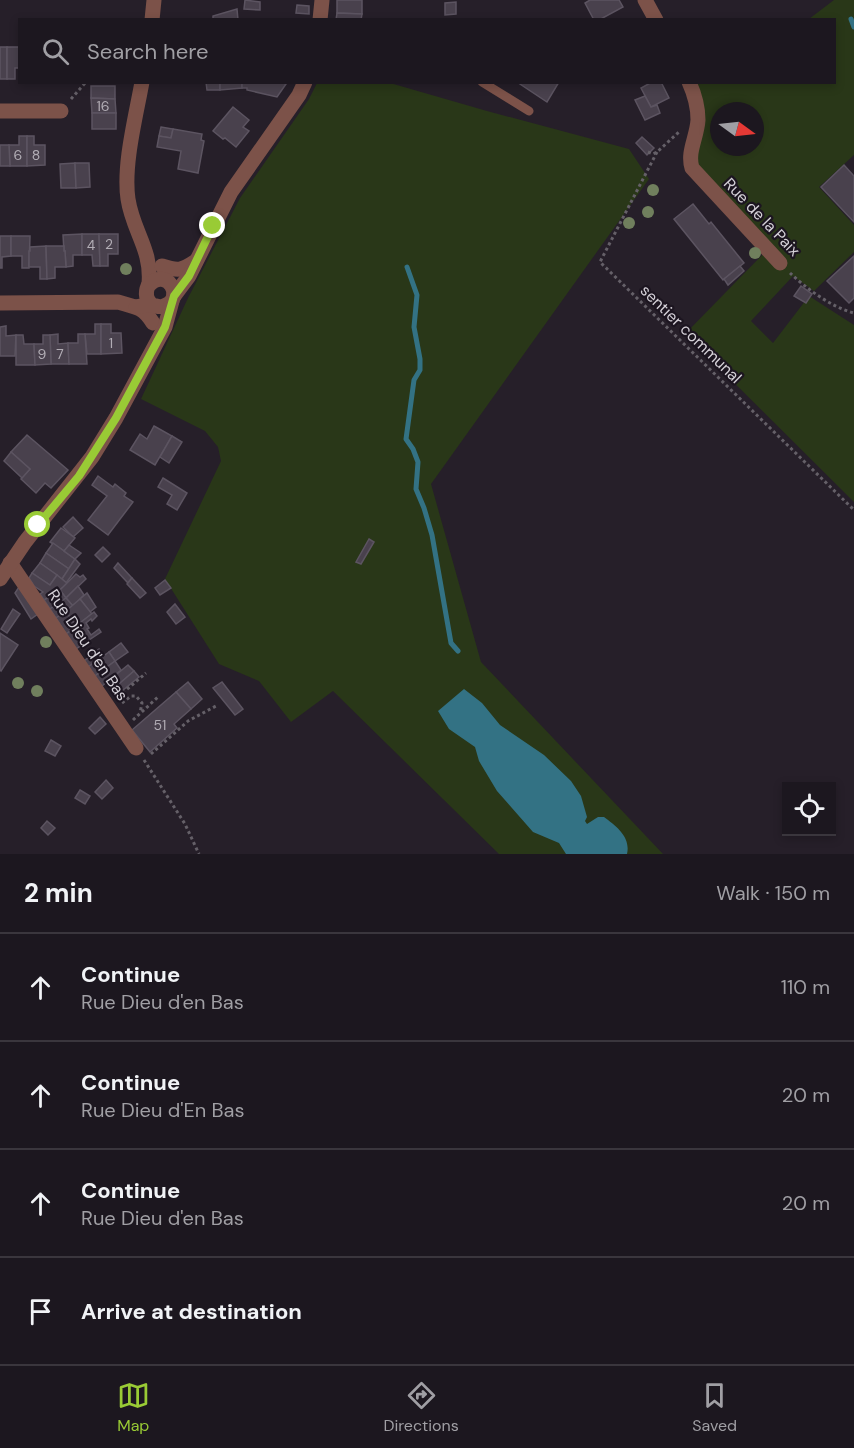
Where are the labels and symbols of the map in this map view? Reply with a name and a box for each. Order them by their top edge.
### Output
house number: 16 [96,97,110,115]
north arrow [710,102,764,156]
house number: 6 [14,146,22,164]
house number: 8 [32,146,40,164]
street label: Rue de la Paix [719,173,805,261]
route end [199,212,225,238]
house number: 2 [105,235,113,253]
house number: 4 [87,236,96,254]
street label: sentier communal [636,280,746,388]
house number: 1 [109,334,113,352]
house number: 9 [38,345,47,363]
house number: 7 [56,345,64,363]
route start [24,511,50,537]
street label: Rue Dieu d'en Bas [43,585,133,705]
house number: 51 [154,716,166,734]

